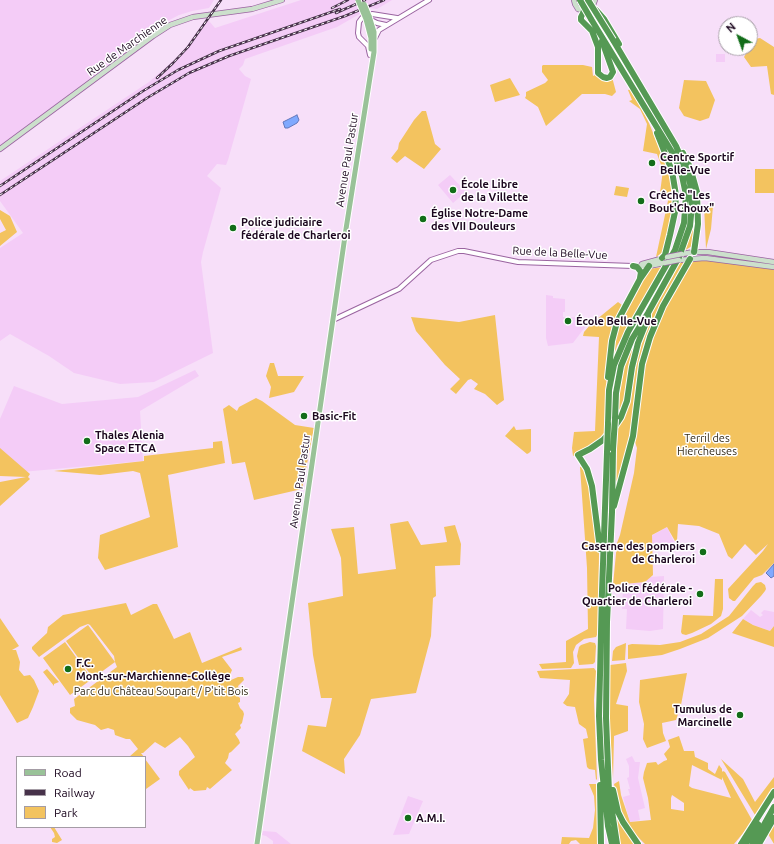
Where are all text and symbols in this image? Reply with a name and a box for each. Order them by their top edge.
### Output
street label: Rue de Marchienne [84,13,170,79]
north arrow [718,16,758,56]
text: N [724,20,738,35]
street label: Avenue Paul Pastur [333,112,361,208]
place label: Centre Sportif Belle-Vue [660,150,734,176]
marker: Centre Sportif Belle-Vue [647,158,657,168]
place label: École Libre de la Villette [461,177,528,203]
marker: École Libre de la Villette [448,185,458,195]
place label: Crêche "Les Bout'Choux" [649,188,714,214]
marker: Crêche "Les Bout'Choux" [636,196,646,206]
place label: Église Notre-Dame des VII Douleurs [431,206,528,232]
marker: Église Notre-Dame des VII Douleurs [418,214,428,224]
place label: Police judiciaire fédérale de Charleroi [241,215,351,241]
marker: Police judiciaire fédérale de Charleroi [228,223,238,233]
street label: Rue de la Belle-Vue [512,244,608,262]
place label: École Belle-Vue [576,314,657,328]
marker: École Belle-Vue [563,316,573,326]
place label: Basic-Fit [312,409,356,423]
marker: Basic-Fit [299,411,309,421]
place label: Thales Alenia Space ETCA [95,428,164,454]
park label: Terril des Hiercheuses [677,431,737,457]
street label: Avenue Paul Pastur [287,433,313,529]
marker: Thales Alenia Space ETCA [82,436,92,446]
place label: Caserne des pompiers de Charleroi [581,539,695,565]
marker: Caserne des pompiers de Charleroi [698,547,708,557]
place label: Police fédérale - Quartier de Charleroi [582,581,692,607]
marker: Police fédérale - Quartier de Charleroi [695,589,705,599]
place label: F.C. Mont-sur-Marchienne-Collège [76,656,230,682]
marker: F.C. Mont-sur-Marchienne-Collège [63,664,73,674]
park label: Parc du Château Soupart / P'tit Bois [74,684,248,698]
place label: Tumulus de Marcinelle [673,702,732,728]
marker: Tumulus de Marcinelle [735,710,745,720]
legend [16,756,146,828]
text: Road [54,766,82,779]
text: Railway [54,786,95,799]
text: Park [54,806,78,819]
place label: A.M.I. [416,811,445,825]
marker: A.M.I. [403,813,413,823]

